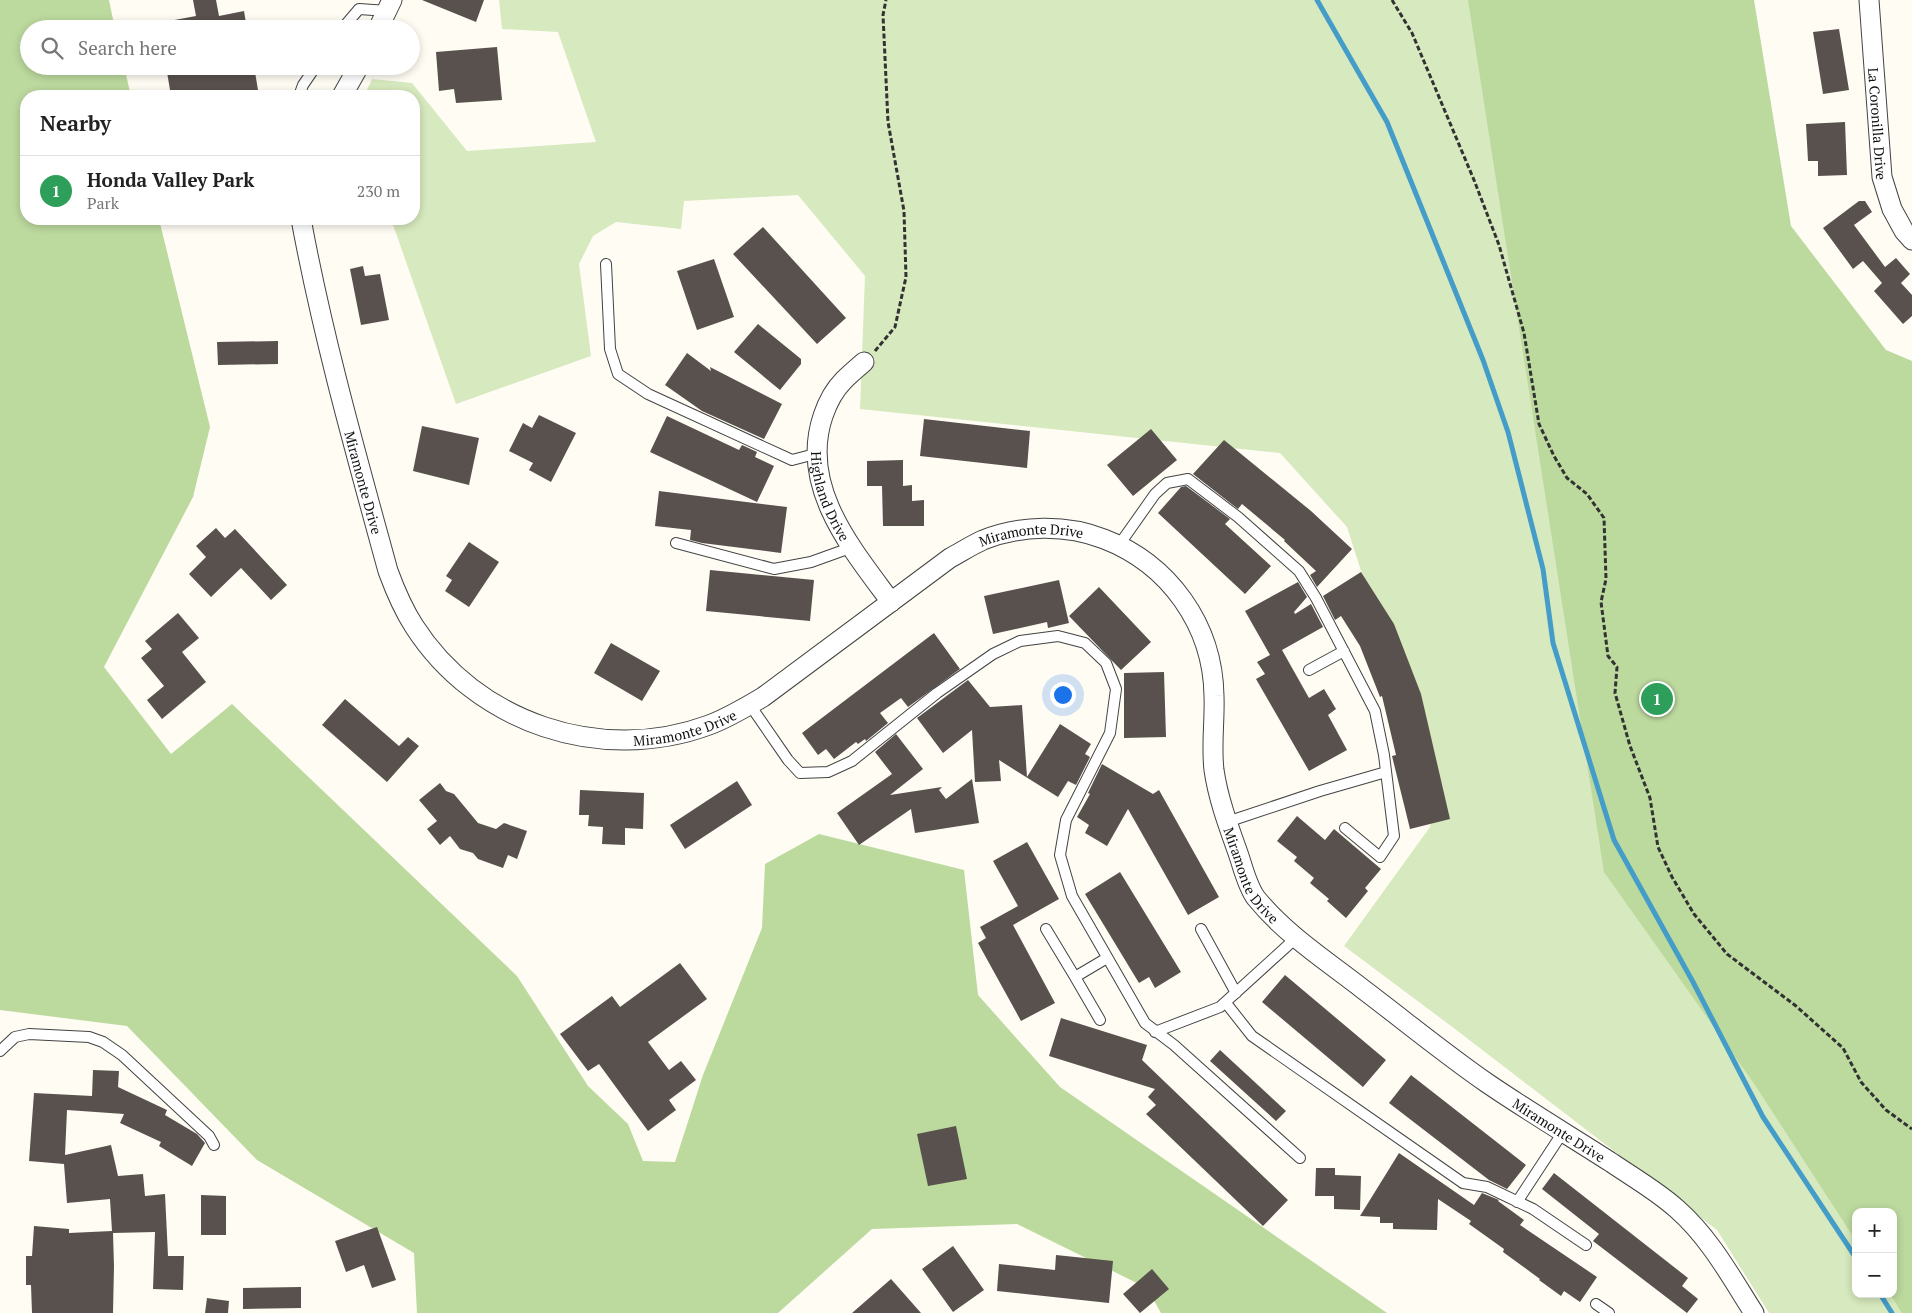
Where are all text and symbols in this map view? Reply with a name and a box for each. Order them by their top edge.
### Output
search box [20,20,420,75]
icon: search [38,34,66,62]
text: Search here [78,35,177,60]
street label: La Coronilla Drive [1864,67,1892,181]
text: Nearby [40,109,111,137]
text: Honda Valley Park [87,167,254,192]
text: 1 [51,180,61,202]
text: 230 m [357,180,400,202]
text: Park [87,192,119,214]
street label: Miramonte Drive [341,429,387,536]
street label: Highland Drive [807,451,855,544]
street label: Miramonte Drive [976,519,1085,550]
pin: 1 [1641,680,1673,718]
your location [1050,682,1076,708]
street label: Miramonte Drive [633,705,739,749]
street label: Miramonte Drive [1220,824,1283,927]
street label: Miramonte Drive [1509,1093,1609,1166]
map controls [1852,1208,1897,1298]
button: + [1852,1208,1897,1253]
button: − [1852,1253,1897,1298]

